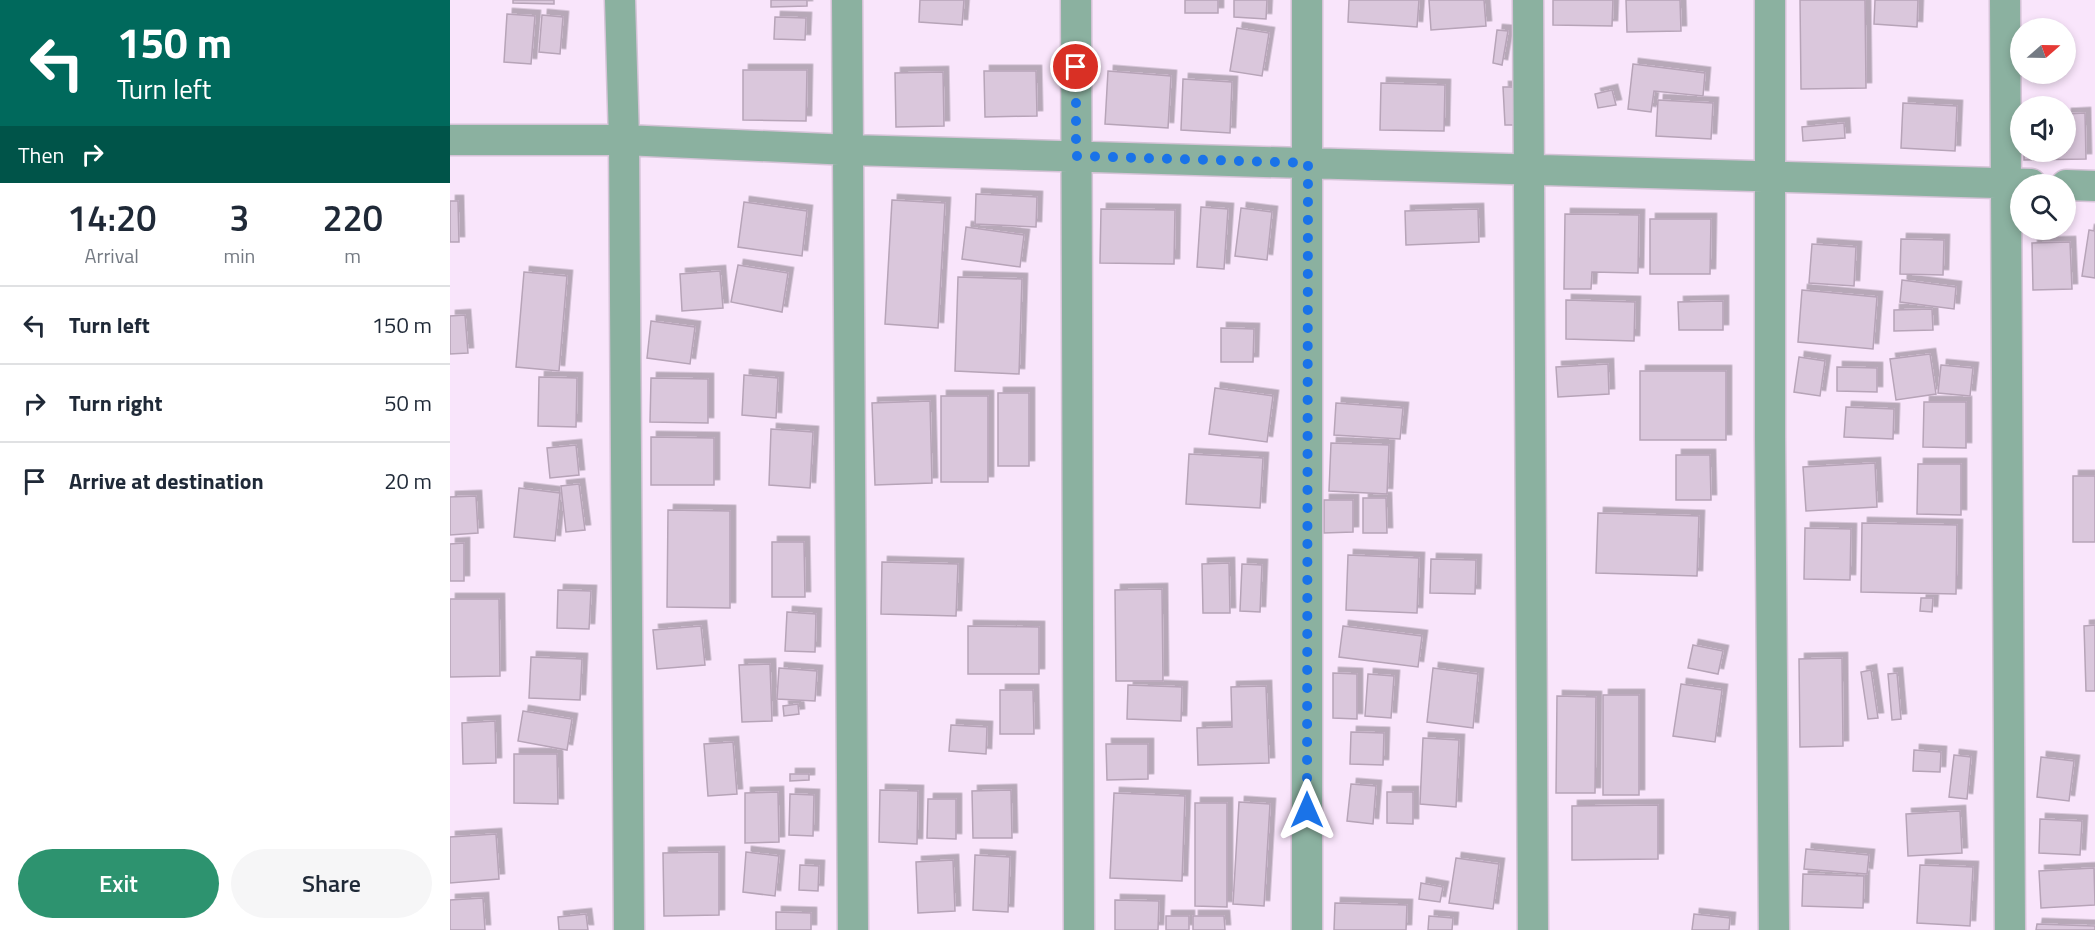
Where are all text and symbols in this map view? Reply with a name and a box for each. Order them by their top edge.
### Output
text: 150 m [117,10,232,74]
north arrow [2010,18,2076,84]
map controls [2010,18,2076,240]
icon: left [18,24,96,102]
pin [1050,41,1101,92]
icon: arrive [1059,50,1092,83]
text: Turn left [117,68,211,109]
button: sound [2010,96,2076,162]
text: Then [18,138,64,172]
icon: right [76,138,109,171]
button: search [2010,174,2076,240]
text: 14:20 [67,190,156,245]
text: 3 [229,190,249,245]
text: 220 [322,190,383,245]
text: Arrival [85,240,139,271]
text: min [223,240,255,271]
text: m [344,240,361,271]
text: Turn left [69,308,150,342]
text: 150 m [372,308,432,342]
icon: left [18,309,51,342]
text: Turn right [69,386,163,420]
text: 50 m [384,386,432,420]
icon: right [18,387,51,420]
text: Arrive at destination [69,464,264,498]
text: 20 m [384,464,432,498]
icon: arrive [18,465,51,498]
position arrow [1275,778,1339,842]
button: Exit [18,849,219,918]
button: Share [231,849,432,918]

